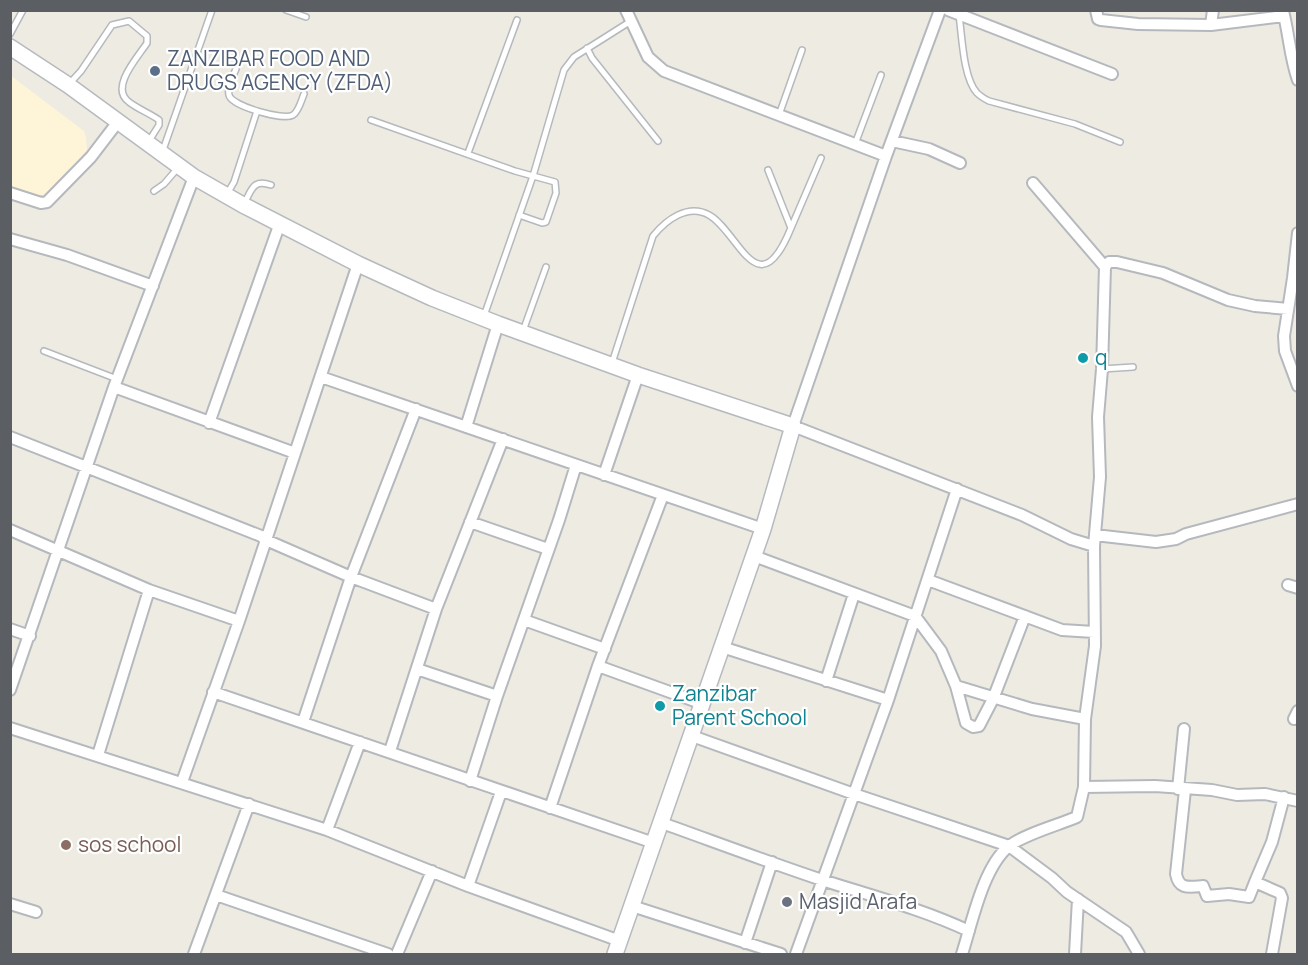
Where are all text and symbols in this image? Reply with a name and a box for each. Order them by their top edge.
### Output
place label: ZANZIBAR FOOD AND DRUGS AGENCY (ZFDA) [167,44,393,96]
marker: ZANZIBAR FOOD AND DRUGS AGENCY (ZFDA) [148,64,162,78]
place label: q [1095,343,1107,371]
marker: q [1076,351,1090,365]
place label: Zanzibar Parent School [672,679,807,731]
marker: Zanzibar Parent School [653,699,667,713]
place label: sos school [78,830,181,858]
marker: sos school [59,838,73,852]
place label: Masjid Arafa [799,887,917,915]
marker: Masjid Arafa [780,895,794,909]

